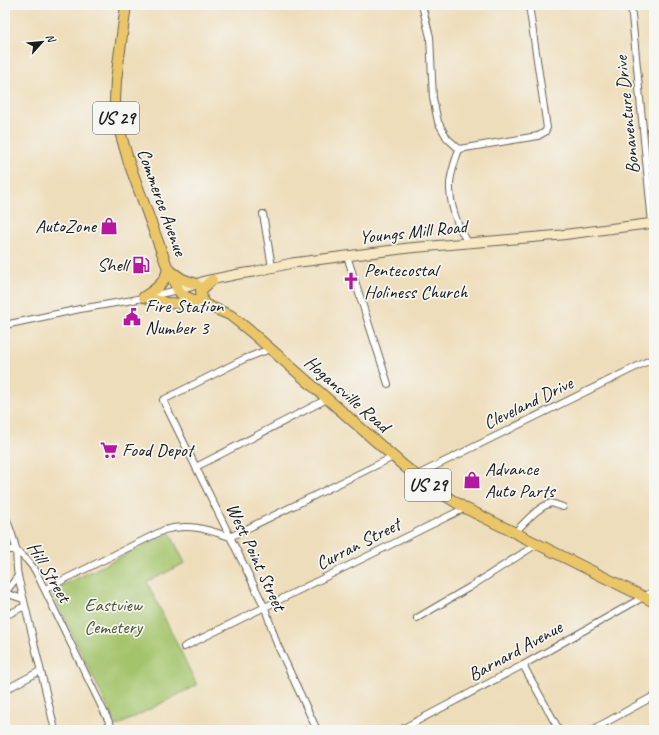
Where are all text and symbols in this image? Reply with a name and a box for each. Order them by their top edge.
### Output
north arrow [22,22,62,62]
text: N [43,31,60,46]
street label: Bonaventure Drive [609,53,645,175]
road number: US 29 [93,102,139,134]
street label: Commerce Avenue [132,145,193,261]
place label: AutoZone [35,214,98,238]
street label: Youngs Mill Road [358,214,470,250]
shop icon: AutoZone [99,216,119,236]
place label: Shell [97,253,132,277]
fuel station icon: Shell [131,255,151,275]
place label: Pentecostal Holiness Church [364,258,469,304]
church icon: Pentecostal Holiness Church [341,271,361,291]
place label: Fire Station Number 3 [145,294,224,340]
public building icon: Fire Station Number 3 [122,307,142,327]
street label: Hogansville Road [299,350,397,440]
street label: Cleveland Drive [479,370,578,435]
place label: Food Depot [122,438,196,462]
supermarket icon: Food Depot [99,440,119,460]
place label: Advance Auto Parts [485,457,557,503]
road number: US 29 [405,469,451,501]
shop icon: Advance Auto Parts [462,470,482,490]
street label: West Point Street [221,499,292,616]
street label: Curran Street [312,511,407,575]
street label: Hill Street [22,537,77,608]
park label: Eastview Cemetery [84,593,144,639]
street label: Barnard Avenue [464,614,568,687]

